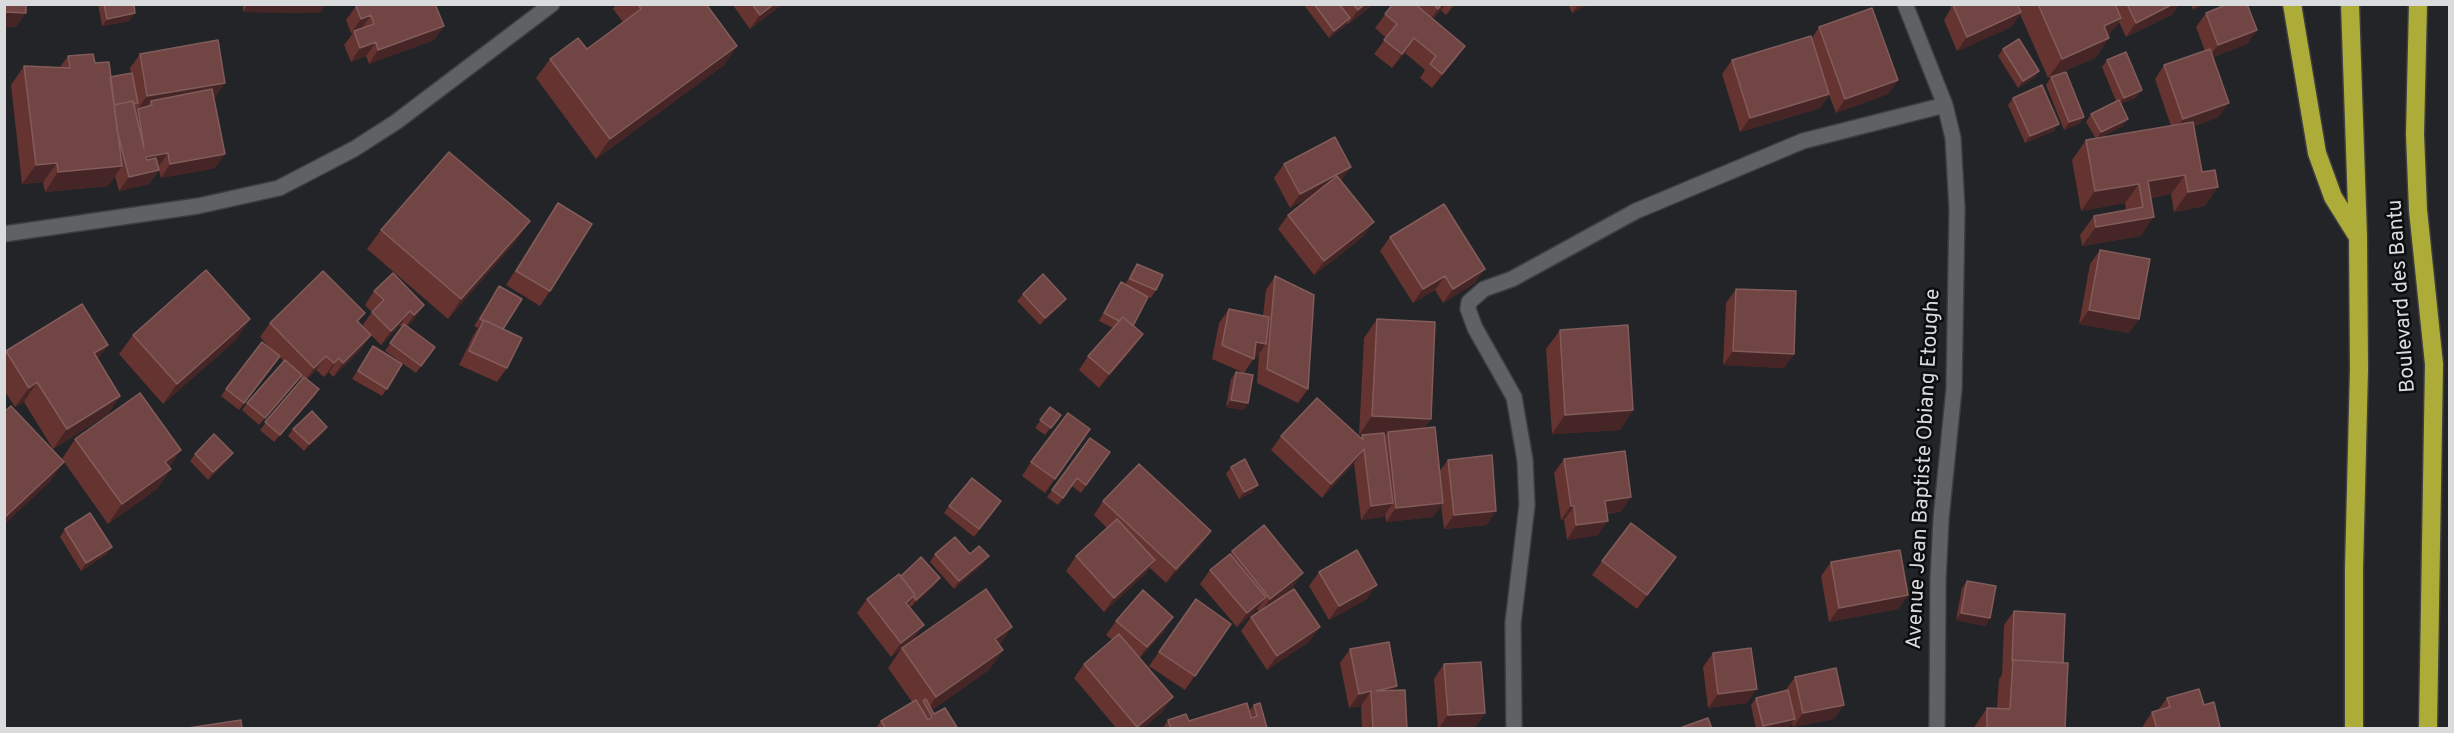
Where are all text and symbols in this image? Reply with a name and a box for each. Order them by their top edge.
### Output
street label: Boulevard des Bantu [2384,199,2422,393]
street label: Avenue Jean Baptiste Obiang Etoughe [1903,288,1947,650]

